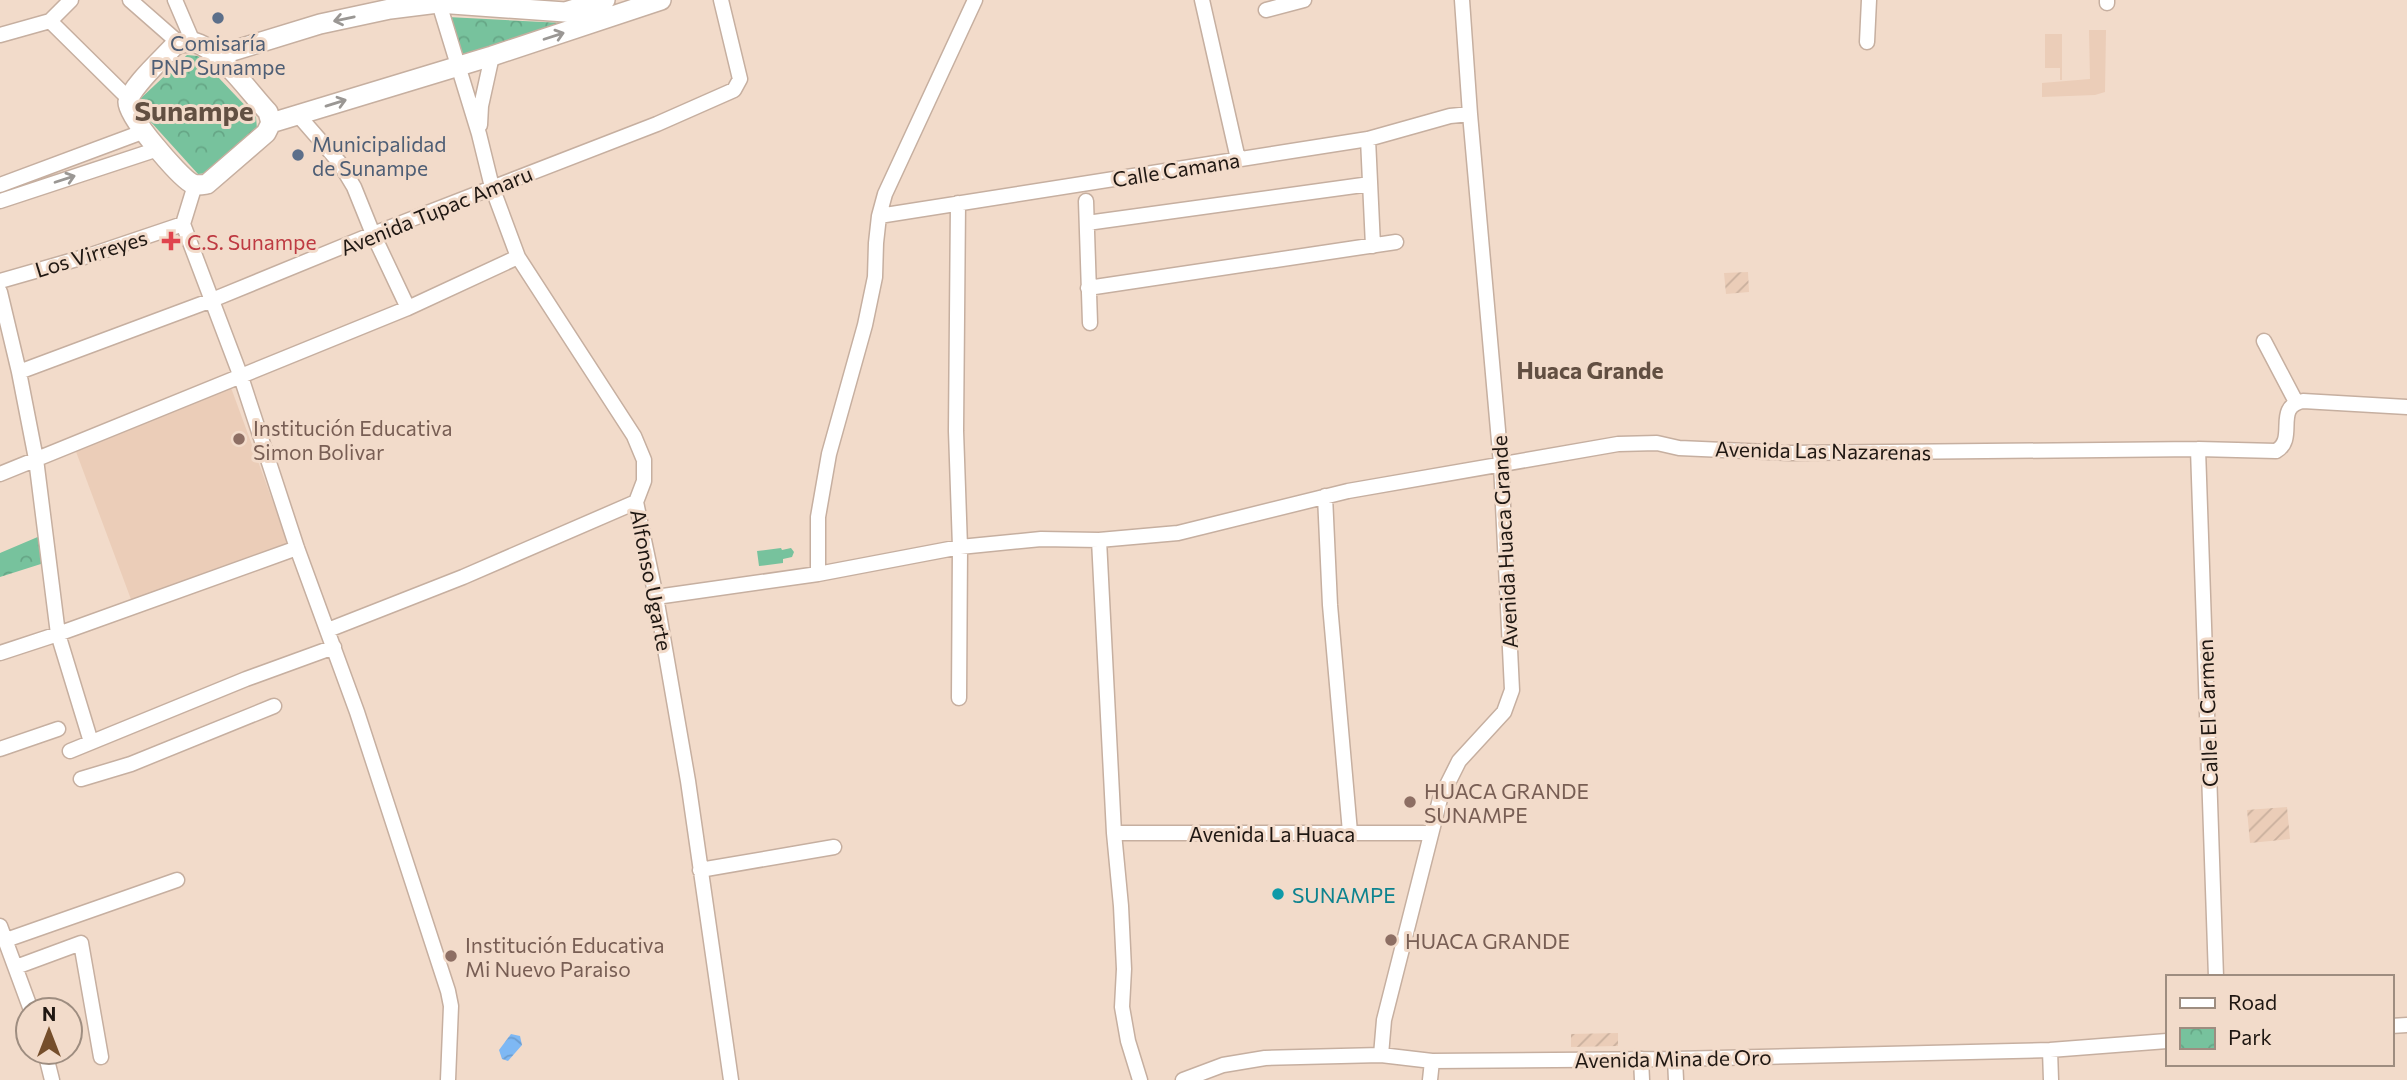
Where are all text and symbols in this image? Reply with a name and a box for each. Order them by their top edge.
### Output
marker: Comisaría PNP Sunampe [210,10,226,26]
one-way arrow [333,12,356,26]
one-way arrow [542,29,564,41]
place label: Comisaría PNP Sunampe [150,30,286,79]
district label: Sunampe [134,93,254,127]
one-way arrow [325,96,347,109]
place label: Municipalidad de Sunampe [312,131,446,180]
marker: Municipalidad de Sunampe [290,147,306,163]
street label: Calle Camana [1110,147,1242,191]
street label: Avenida Tupac Amaru [336,160,536,260]
one-way arrow [53,172,75,184]
street label: Los Virreyes [32,224,150,282]
place label: C.S. Sunampe [187,229,317,254]
marker: C.S. Sunampe [161,231,181,251]
district label: Huaca Grande [1516,356,1664,384]
place label: Institución Educativa Simon Bolivar [253,415,452,464]
marker: Institución Educativa Simon Bolivar [231,431,247,447]
street label: Avenida Huaca Grande [1486,435,1522,649]
street label: Avenida Las Nazarenas [1715,436,1931,464]
street label: Alfonso Ugarte [626,507,678,653]
street label: Calle El Carmen [2192,639,2222,787]
place label: HUACA GRANDE SUNAMPE [1424,778,1589,827]
marker: HUACA GRANDE SUNAMPE [1402,794,1418,810]
street label: Avenida La Huaca [1189,821,1355,846]
place label: SUNAMPE [1292,882,1396,907]
marker: SUNAMPE [1270,886,1286,902]
place label: HUACA GRANDE [1405,928,1570,953]
place label: Institución Educativa Mi Nuevo Paraiso [465,932,664,981]
marker: HUACA GRANDE [1383,932,1399,948]
marker: Institución Educativa Mi Nuevo Paraiso [443,948,459,964]
legend [2166,975,2393,1066]
text: Road [2228,989,2277,1014]
north arrow [14,996,84,1066]
text: N [42,1002,56,1025]
text: Park [2228,1024,2272,1049]
street label: Avenida Mina de Oro [1574,1044,1772,1072]

